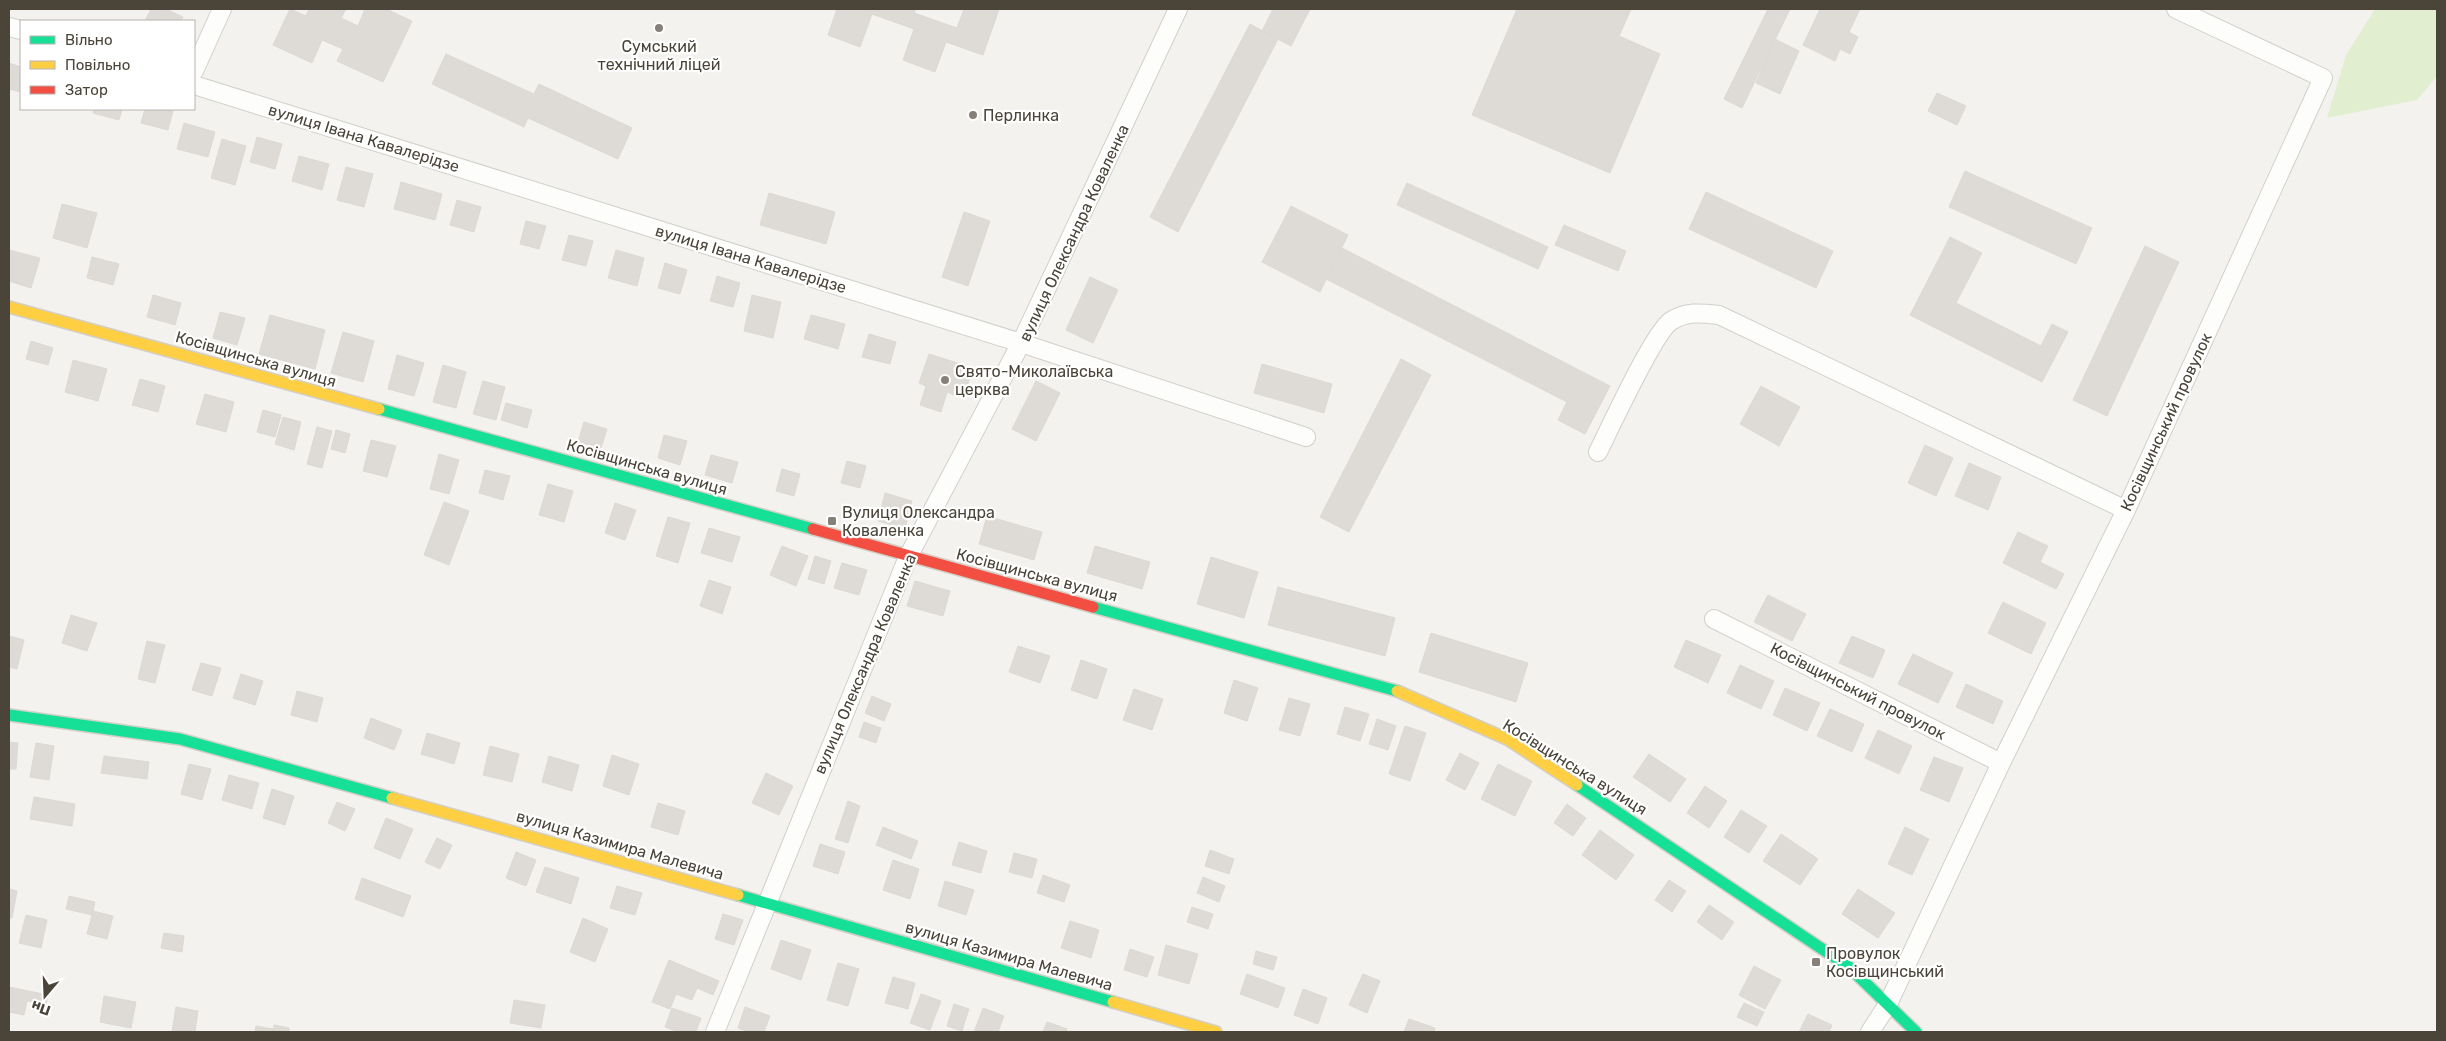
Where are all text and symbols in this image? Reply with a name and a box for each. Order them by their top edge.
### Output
legend [20,20,195,110]
marker: Сумський технічний ліцей [653,22,665,34]
text: Вільно [65,31,113,49]
place label: Сумський технічний ліцей [597,37,721,74]
text: Повільно [65,56,130,74]
text: Затор [65,81,108,99]
street label: вулиця Івана Кавалерідзе [266,100,462,176]
place label: Перлинка [983,106,1059,125]
marker: Перлинка [967,109,979,121]
street label: вулиця Олександра Коваленка [1015,121,1133,345]
street label: вулиця Івана Кавалерідзе [653,221,849,297]
street label: Косівщинська вулиця [174,327,338,391]
street label: Косівщинський провулок [2116,329,2216,514]
place label: Свято-Миколаївська церква [955,362,1113,399]
marker: Свято-Миколаївська церква [939,374,951,386]
street label: Косівщинська вулиця [565,435,729,499]
place label: Вулиця Олександра Коваленка [842,503,995,540]
marker: Вулиця Олександра Коваленка [826,515,838,527]
street label: Косівщинська вулиця [954,544,1120,606]
street label: вулиця Олександра Коваленка [810,551,920,777]
street label: Косівщинський провулок [1767,638,1949,744]
street label: Косівщинська вулиця [1499,715,1651,819]
street label: вулиця Казимира Малевича [514,806,726,884]
street label: вулиця Казимира Малевича [903,917,1115,995]
place label: Провулок Косівщинський [1826,944,1944,981]
marker: Провулок Косівщинський [1810,956,1822,968]
north arrow [20,971,70,1021]
text: Пн [29,997,53,1019]

